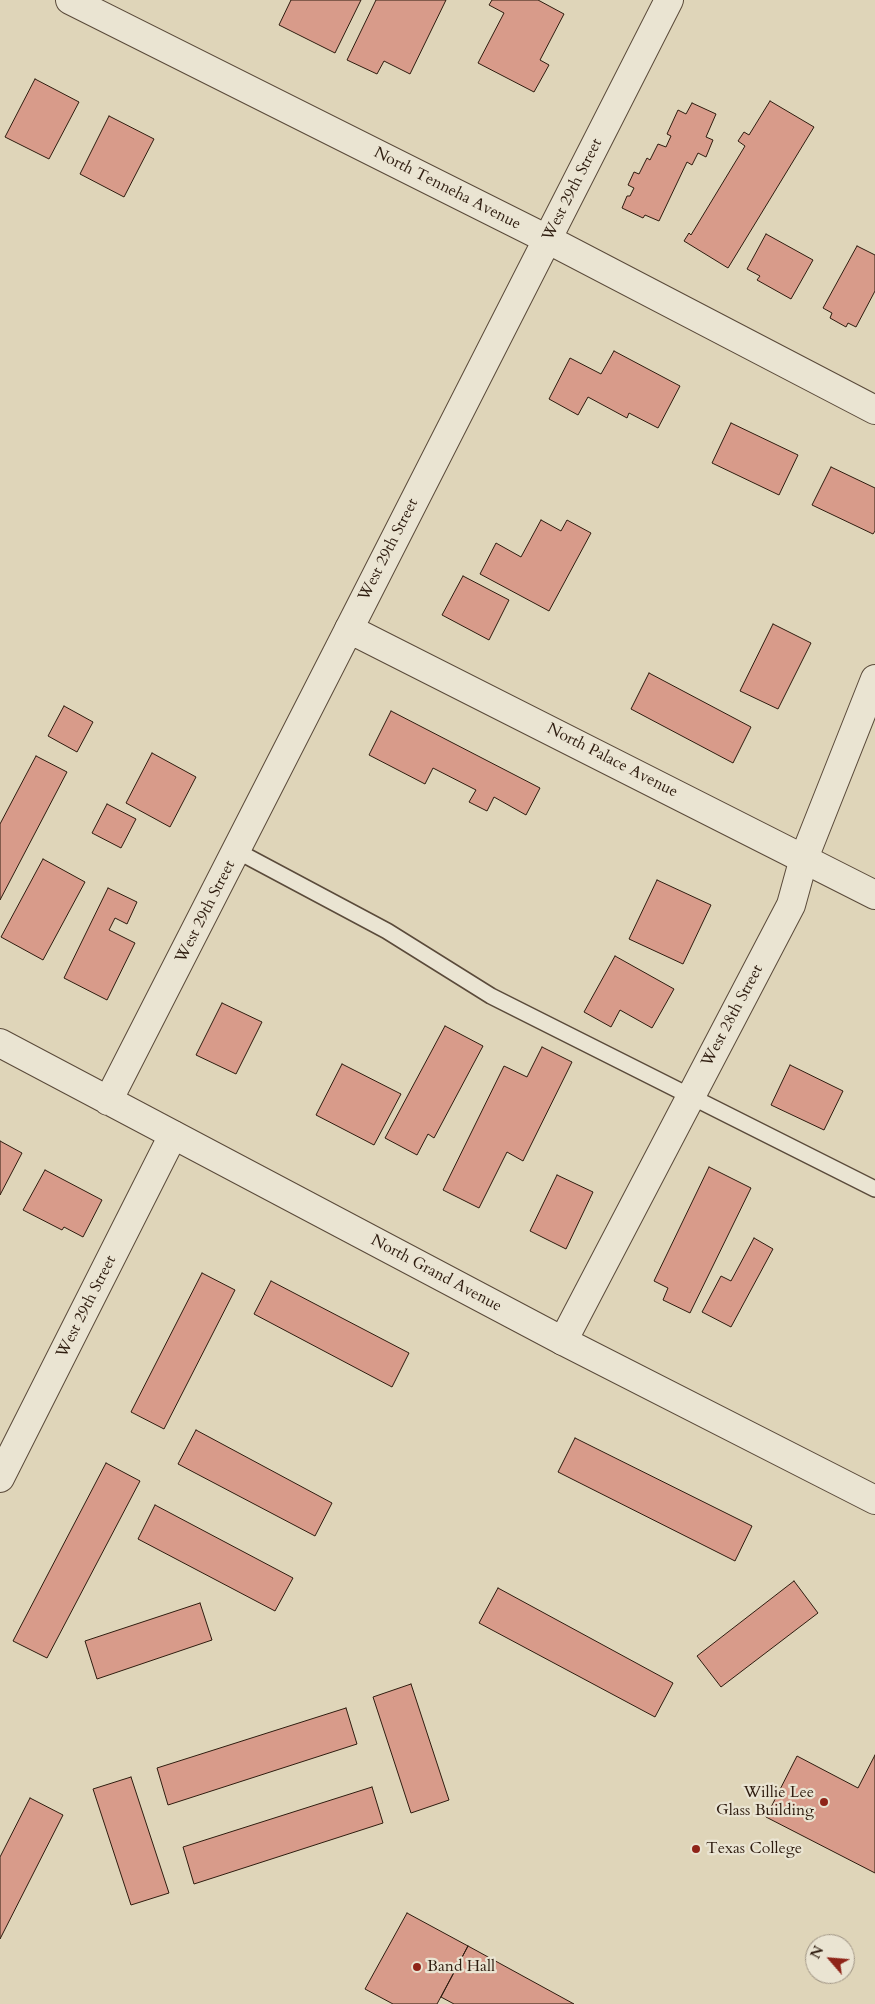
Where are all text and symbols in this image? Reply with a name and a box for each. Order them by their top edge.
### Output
street label: West 29th Street [539,135,607,245]
street label: North Tenneha Avenue [370,144,524,234]
street label: West 29th Street [355,495,423,605]
street label: North Palace Avenue [543,720,681,802]
street label: West 29th Street [172,857,240,967]
street label: West 28th Street [698,962,768,1070]
street label: North Grand Avenue [367,1231,505,1317]
street label: West 29th Street [53,1252,121,1362]
place label: Willie Lee Glass Building [716,1783,814,1821]
marker: Willie Lee Glass Building [818,1796,830,1808]
place label: Texas College [706,1839,802,1859]
marker: Texas College [690,1843,702,1855]
north arrow [805,1934,855,1984]
text: N [806,1943,828,1962]
place label: Band Hall [427,1957,495,1977]
marker: Band Hall [411,1961,423,1973]

